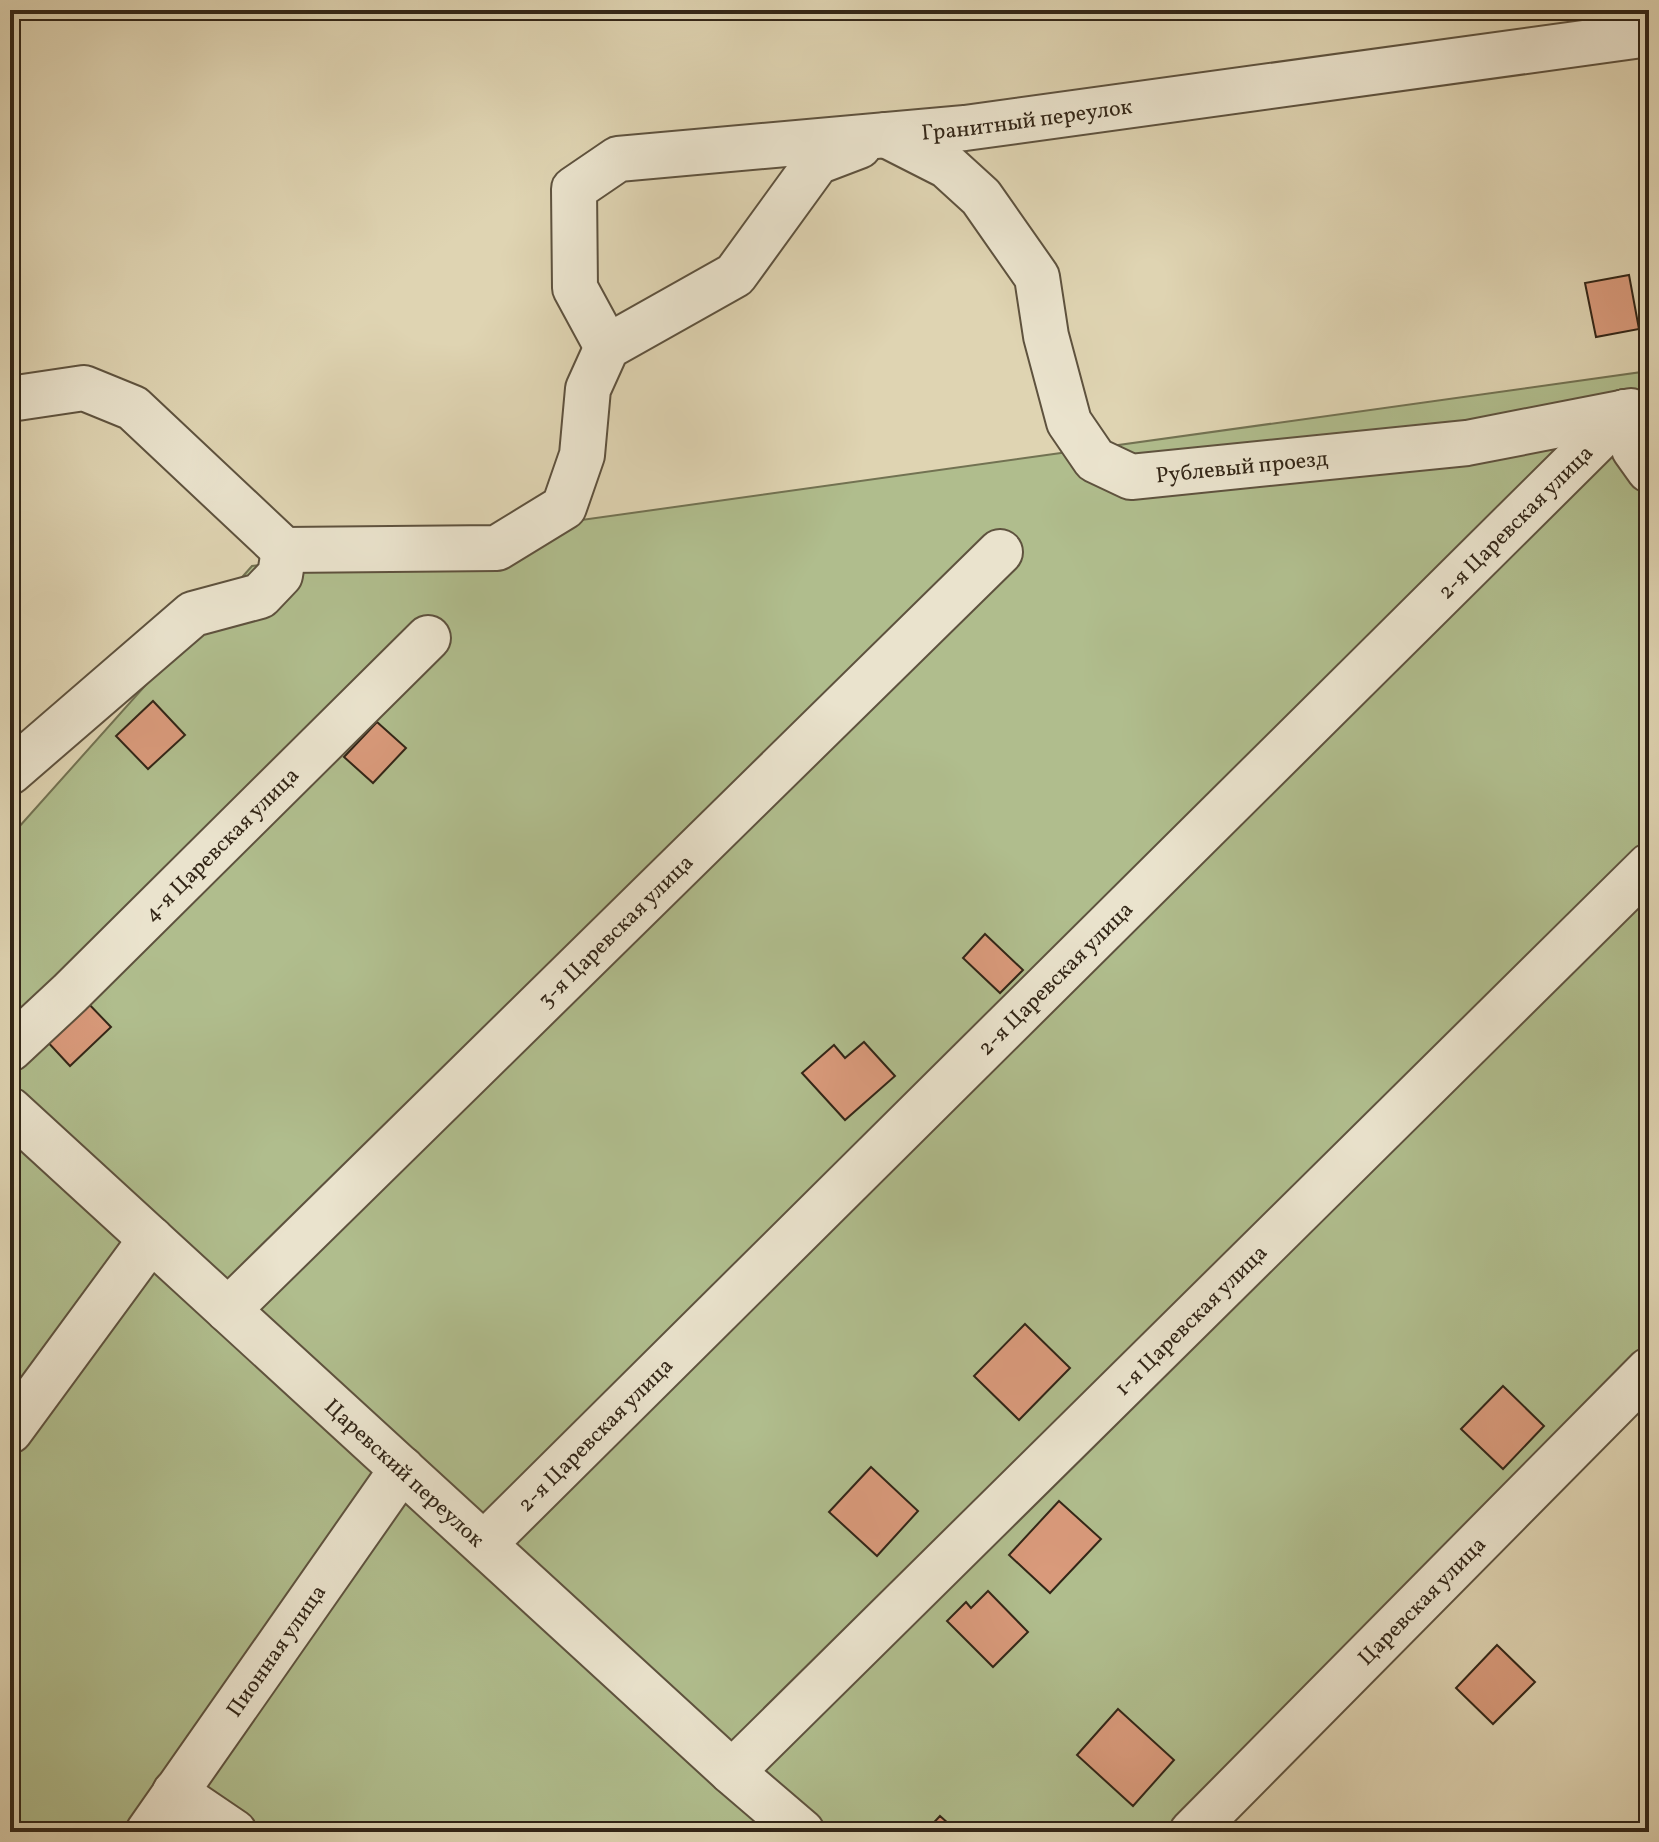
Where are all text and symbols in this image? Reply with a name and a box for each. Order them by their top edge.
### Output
street label: Гранитный переулок [920,92,1135,150]
street label: 2-я Царевская улица [1432,439,1601,607]
street label: Рублевый проезд [1154,444,1330,492]
street label: 4-я Царевская улица [137,761,307,930]
street label: 3-я Царевская улица [532,848,701,1016]
street label: 2-я Царевская улица [972,895,1141,1064]
street label: 1-я Царевская улица [1108,1238,1275,1404]
street label: 2-я Царевская улица [512,1352,681,1520]
street label: Царевский переулок [316,1393,491,1556]
street label: Царевская улица [1352,1530,1494,1674]
street label: Пионная улица [220,1579,335,1724]

